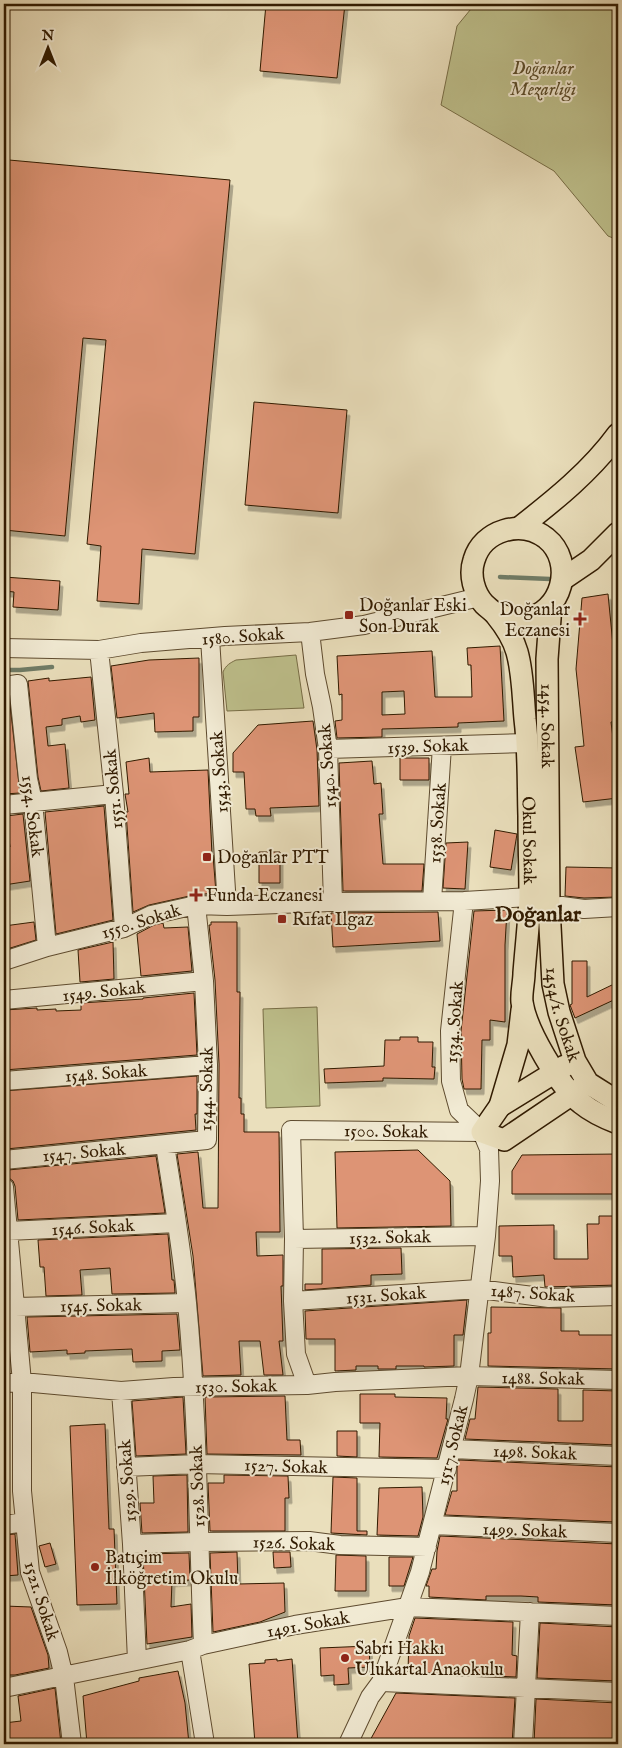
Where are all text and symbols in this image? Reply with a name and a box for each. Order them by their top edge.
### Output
north arrow [22,22,72,72]
text: N [41,27,54,45]
park label: Doğanlar Mezarlığı [510,58,576,102]
place label: Doğanlar Eski Son Durak [359,595,467,639]
place label: Doğanlar Eczanesi [499,599,570,643]
marker: Doğanlar Eski Son Durak [343,609,355,621]
marker: Doğanlar Eczanesi [574,613,586,625]
street label: 1580. Sokak [201,623,286,652]
street label: 1454. Sokak [534,683,558,769]
street label: 1540. Sokak [314,723,343,809]
street label: 1543. Sokak [206,730,235,814]
street label: 1539. Sokak [387,735,470,760]
street label: 1551. Sokak [100,748,129,830]
street label: 1554. Sokak [15,774,48,859]
street label: 1538. Sokak [424,782,453,864]
street label: Okul Sokak [516,796,540,885]
place label: Doğanlar PTT [217,847,329,870]
marker: Doğanlar PTT [201,851,213,863]
place label: Funda Eczanesi [206,885,323,908]
marker: Funda Eczanesi [190,889,202,901]
street label: 1550. Sokak [99,899,184,945]
district label: Doğanlar [495,901,582,929]
place label: Rıfat Ilgaz [292,909,373,932]
marker: Rıfat Ilgaz [276,913,288,925]
street label: 1454/1. Sokak [539,967,585,1066]
street label: 1549. Sokak [61,977,147,1008]
street label: 1534. Sokak [441,980,470,1064]
street label: 1544. Sokak [195,1046,220,1132]
street label: 1548. Sokak [64,1060,149,1089]
street label: 1500. Sokak [344,1120,429,1145]
street label: 1547. Sokak [42,1138,127,1169]
street label: 1546. Sokak [51,1215,136,1242]
street label: 1532. Sokak [349,1226,432,1251]
street label: 1487. Sokak [490,1280,576,1309]
street label: 1531. Sokak [345,1282,427,1311]
street label: 1545. Sokak [60,1294,143,1319]
street label: 1488. Sokak [501,1367,585,1392]
street label: 1530. Sokak [195,1375,278,1400]
street label: 1517. Sokak [432,1402,475,1488]
street label: 1529. Sokak [114,1438,143,1523]
street label: 1498. Sokak [493,1441,578,1466]
street label: 1528. Sokak [186,1444,211,1528]
street label: 1527. Sokak [244,1455,328,1480]
street label: 1499. Sokak [482,1519,568,1544]
street label: 1526. Sokak [252,1532,336,1557]
place label: Batıçim İlköğretim Okulu [105,1547,238,1591]
street label: 1521. Sokak [18,1559,64,1644]
marker: Batıçim İlköğretim Okulu [89,1561,101,1573]
street label: 1491. Sokak [265,1607,352,1644]
place label: Sabri Hakkı Ulukartal Anaokulu [355,1638,504,1682]
marker: Sabri Hakkı Ulukartal Anaokulu [339,1652,351,1664]

